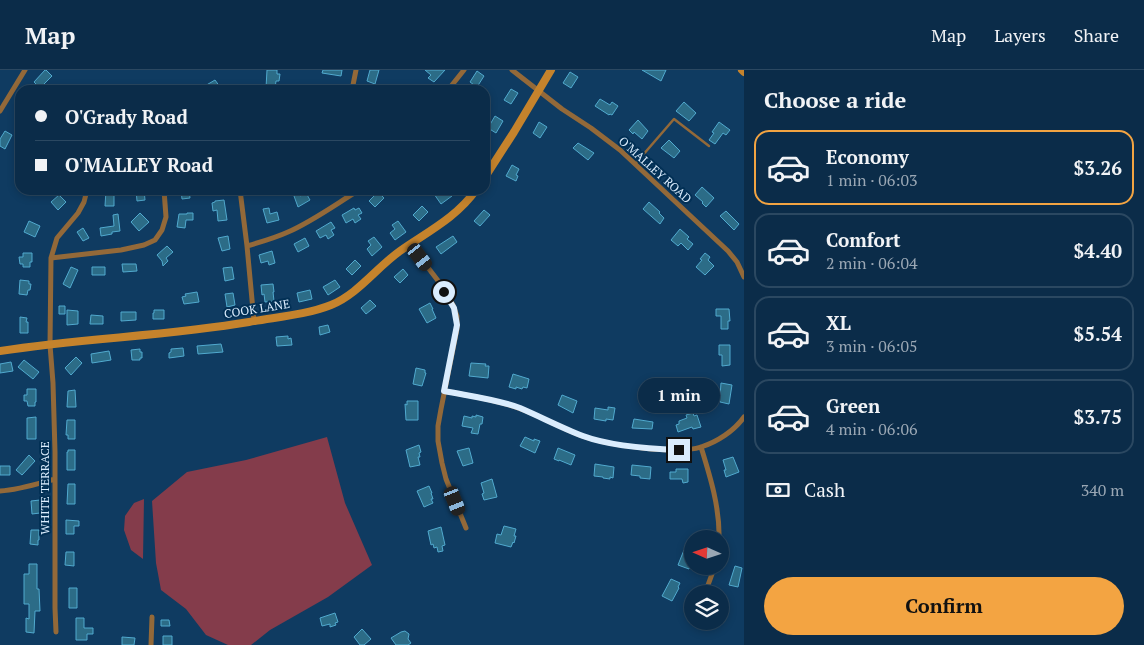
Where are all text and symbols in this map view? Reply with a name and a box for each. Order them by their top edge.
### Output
text: Map [25,19,75,51]
text: Map [931,23,966,47]
text: Layers [994,23,1046,47]
text: Share [1074,23,1119,47]
text: Choose a ride [764,85,906,114]
text: O'Grady Road [65,104,188,129]
street label: O'MALLEY ROAD [616,133,695,206]
text: Economy [826,144,909,169]
icon: car [766,145,811,190]
text: O'MALLEY Road [65,152,213,177]
text: $3.26 [1073,155,1122,180]
text: 1 min · 06:03 [826,169,918,191]
text: Comfort [826,227,901,252]
icon: car [766,228,811,273]
text: $4.40 [1073,238,1122,263]
car [404,241,435,273]
text: 2 min · 06:04 [826,252,918,274]
route start [433,281,455,303]
street label: COOK LANE [223,296,291,321]
text: XL [826,310,851,335]
icon: car [766,311,811,356]
text: $5.54 [1073,321,1122,346]
text: 3 min · 06:05 [826,335,918,357]
callout: 1 min [638,378,720,412]
text: 1 min [657,384,701,406]
text: Green [826,393,880,418]
icon: car [766,394,811,439]
text: $3.75 [1073,404,1122,429]
text: 4 min · 06:06 [826,418,918,440]
route end [668,439,690,461]
street label: WHITE TERRACE [37,441,52,535]
icon: cash [764,476,792,504]
text: Cash [804,477,845,502]
text: 340 m [1081,479,1124,501]
car [442,484,467,518]
north arrow [684,530,729,575]
map controls [684,530,729,630]
button: Confirm [764,577,1124,635]
button: layers [684,585,729,630]

